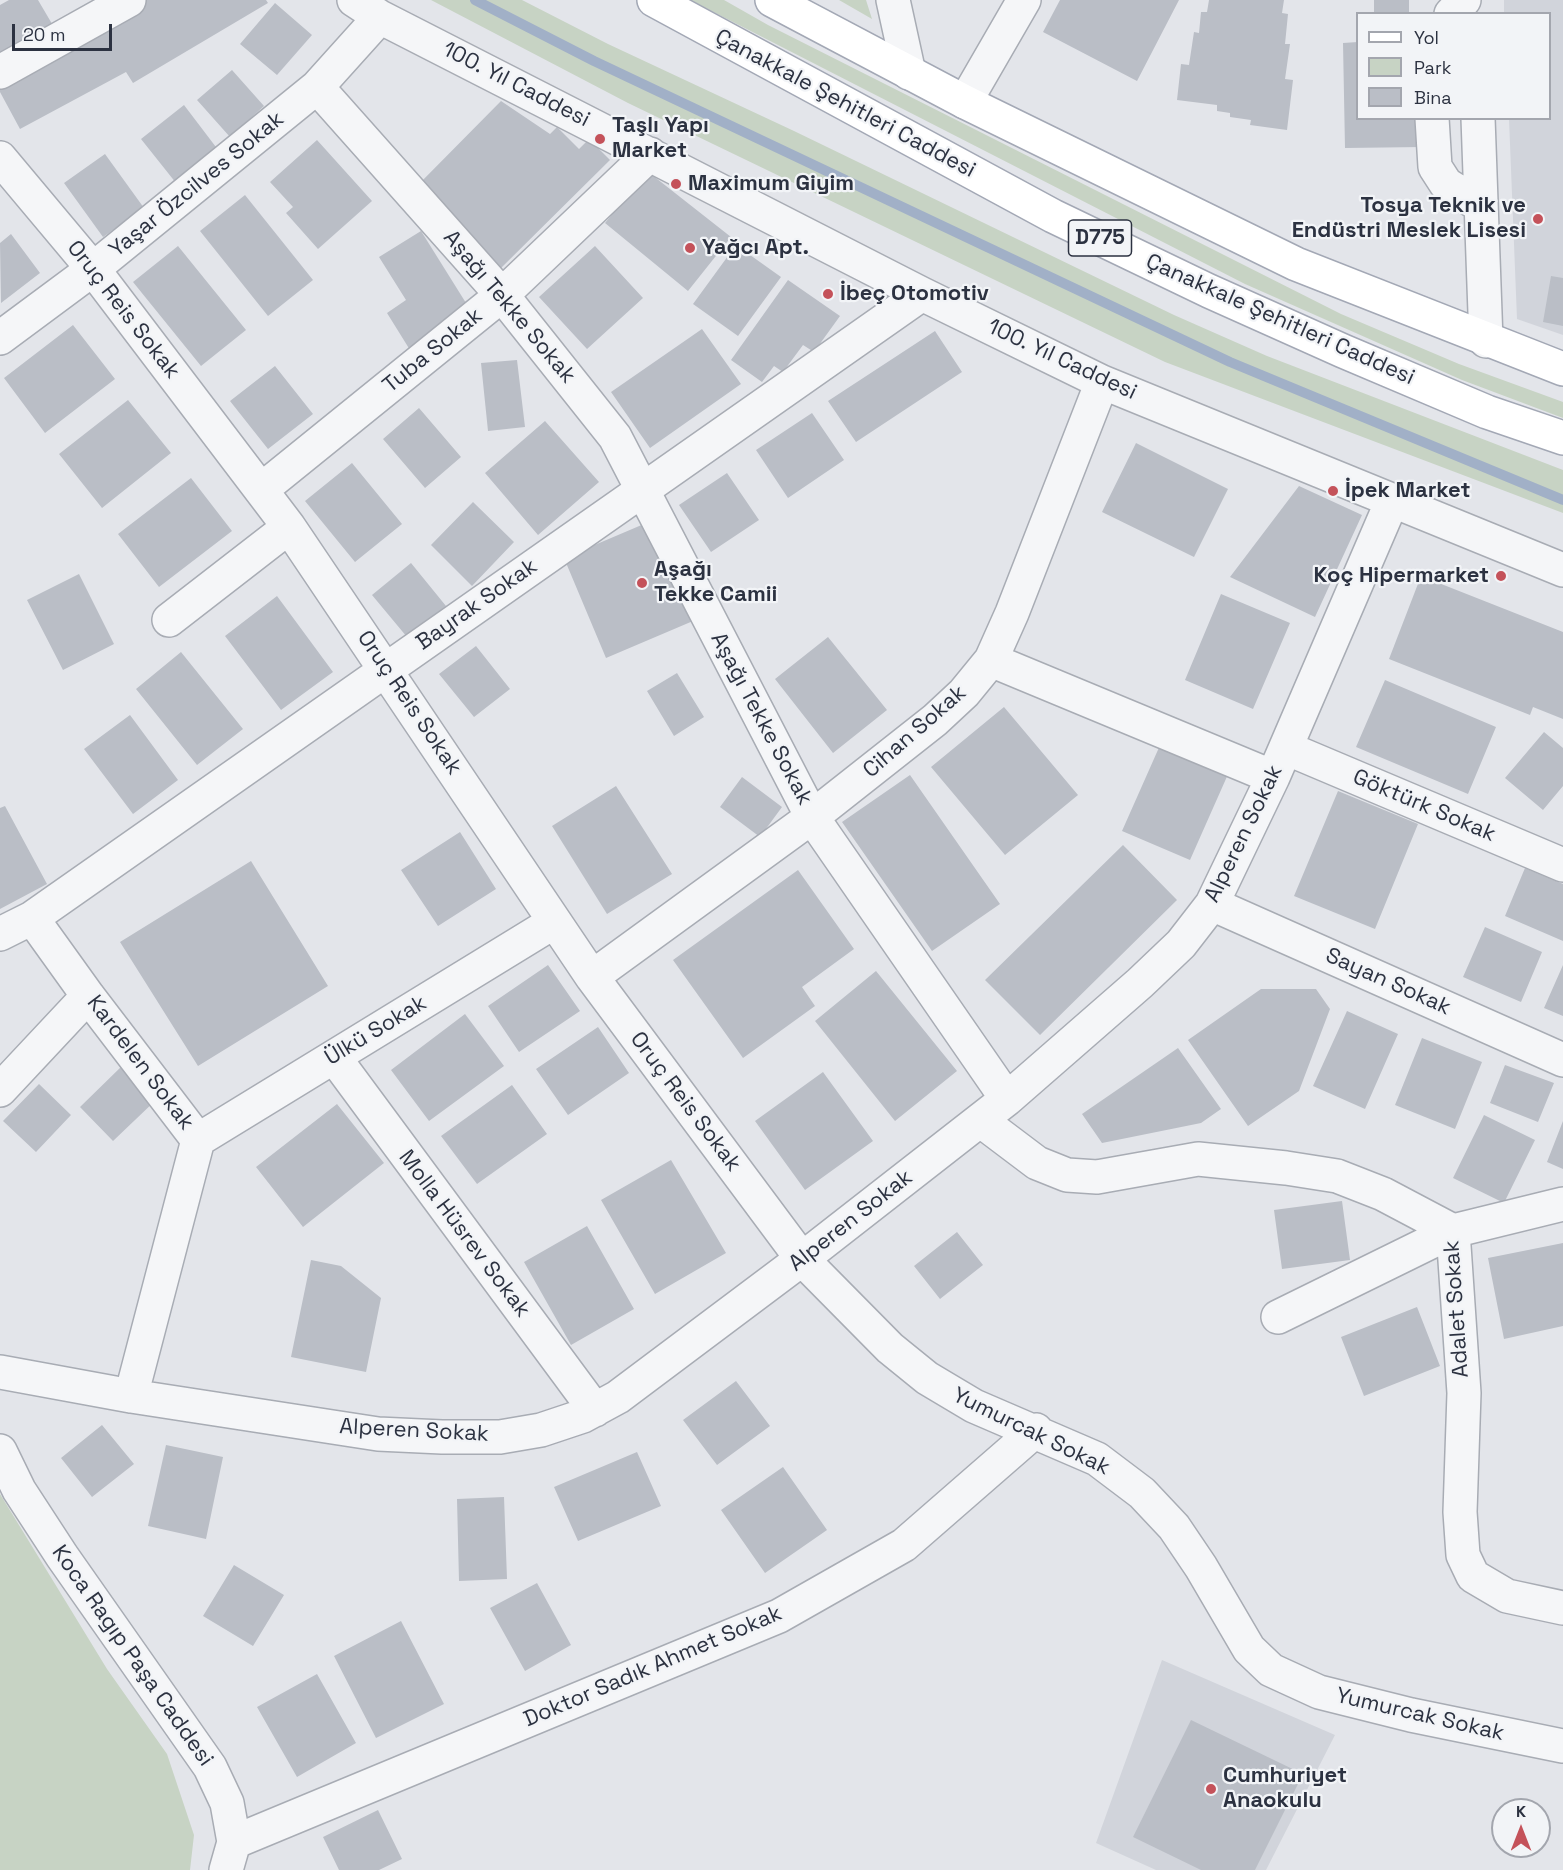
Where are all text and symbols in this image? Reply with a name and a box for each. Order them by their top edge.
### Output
scale bar [15,12,116,50]
legend [1356,12,1551,120]
text: 20 m [23,23,66,46]
street label: Çanakkale Şehitleri Caddesi [710,24,980,184]
text: Yol [1414,26,1439,49]
street label: 100. Yıl Caddesi [438,37,594,133]
text: Park [1414,56,1451,79]
text: Bina [1414,86,1452,109]
street label: Yaşar Özcilves Sokak [104,107,290,263]
place label: Taşlı Yapı Market [612,113,709,164]
marker: Taşlı Yapı Market [593,132,607,146]
place label: Maximum Giyim [688,171,854,197]
marker: Maximum Giyim [669,177,683,191]
place label: Tosya Teknik ve Endüstri Meslek Lisesi [1292,193,1526,244]
marker: Tosya Teknik ve Endüstri Meslek Lisesi [1531,212,1545,226]
road number: D775 [1068,220,1132,256]
street label: Aşağı Tekke Sokak [437,225,581,389]
place label: Yağcı Apt. [702,235,809,261]
street label: Oruç Reis Sokak [61,236,185,384]
marker: Yağcı Apt. [683,241,697,255]
street label: Çanakkale Şehitleri Caddesi [1142,249,1418,391]
place label: İbeç Otomotiv [840,281,989,307]
marker: İbeç Otomotiv [821,287,835,301]
street label: Tuba Sokak [378,303,488,399]
street label: 100. Yıl Caddesi [983,314,1141,406]
place label: İpek Market [1345,478,1470,504]
marker: İpek Market [1326,484,1340,498]
street label: Bayrak Sokak [411,554,543,656]
place label: Aşağı Tekke Camii [654,557,777,608]
place label: Koç Hipermarket [1314,563,1489,589]
marker: Koç Hipermarket [1494,569,1508,583]
marker: Aşağı Tekke Camii [635,576,649,590]
street label: Oruç Reis Sokak [351,626,467,780]
street label: Aşağı Tekke Sokak [704,628,818,810]
street label: Cihan Sokak [858,680,972,784]
street label: Alperen Sokak [1199,761,1289,907]
street label: Göktürk Sokak [1349,764,1499,848]
street label: Sayan Sokak [1321,943,1455,1021]
street label: Kardelen Sokak [81,990,199,1136]
street label: Ülkü Sokak [320,990,432,1072]
street label: Oruç Reis Sokak [624,1027,746,1177]
street label: Molla Hüsrev Sokak [393,1145,535,1323]
street label: Alperen Sokak [784,1165,918,1277]
street label: Adalet Sokak [1439,1239,1475,1379]
street label: Yumurcak Sokak [948,1382,1114,1482]
street label: Alperen Sokak [339,1414,489,1448]
street label: Koca Ragıp Paşa Caddesi [46,1540,218,1772]
street label: Doktor Sadık Ahmet Sokak [520,1601,786,1733]
street label: Yumurcak Sokak [1333,1683,1507,1747]
place label: Cumhuriyet Anaokulu [1223,1763,1347,1814]
marker: Cumhuriyet Anaokulu [1204,1782,1218,1796]
north arrow [1491,1798,1551,1858]
text: K [1516,1801,1526,1822]

